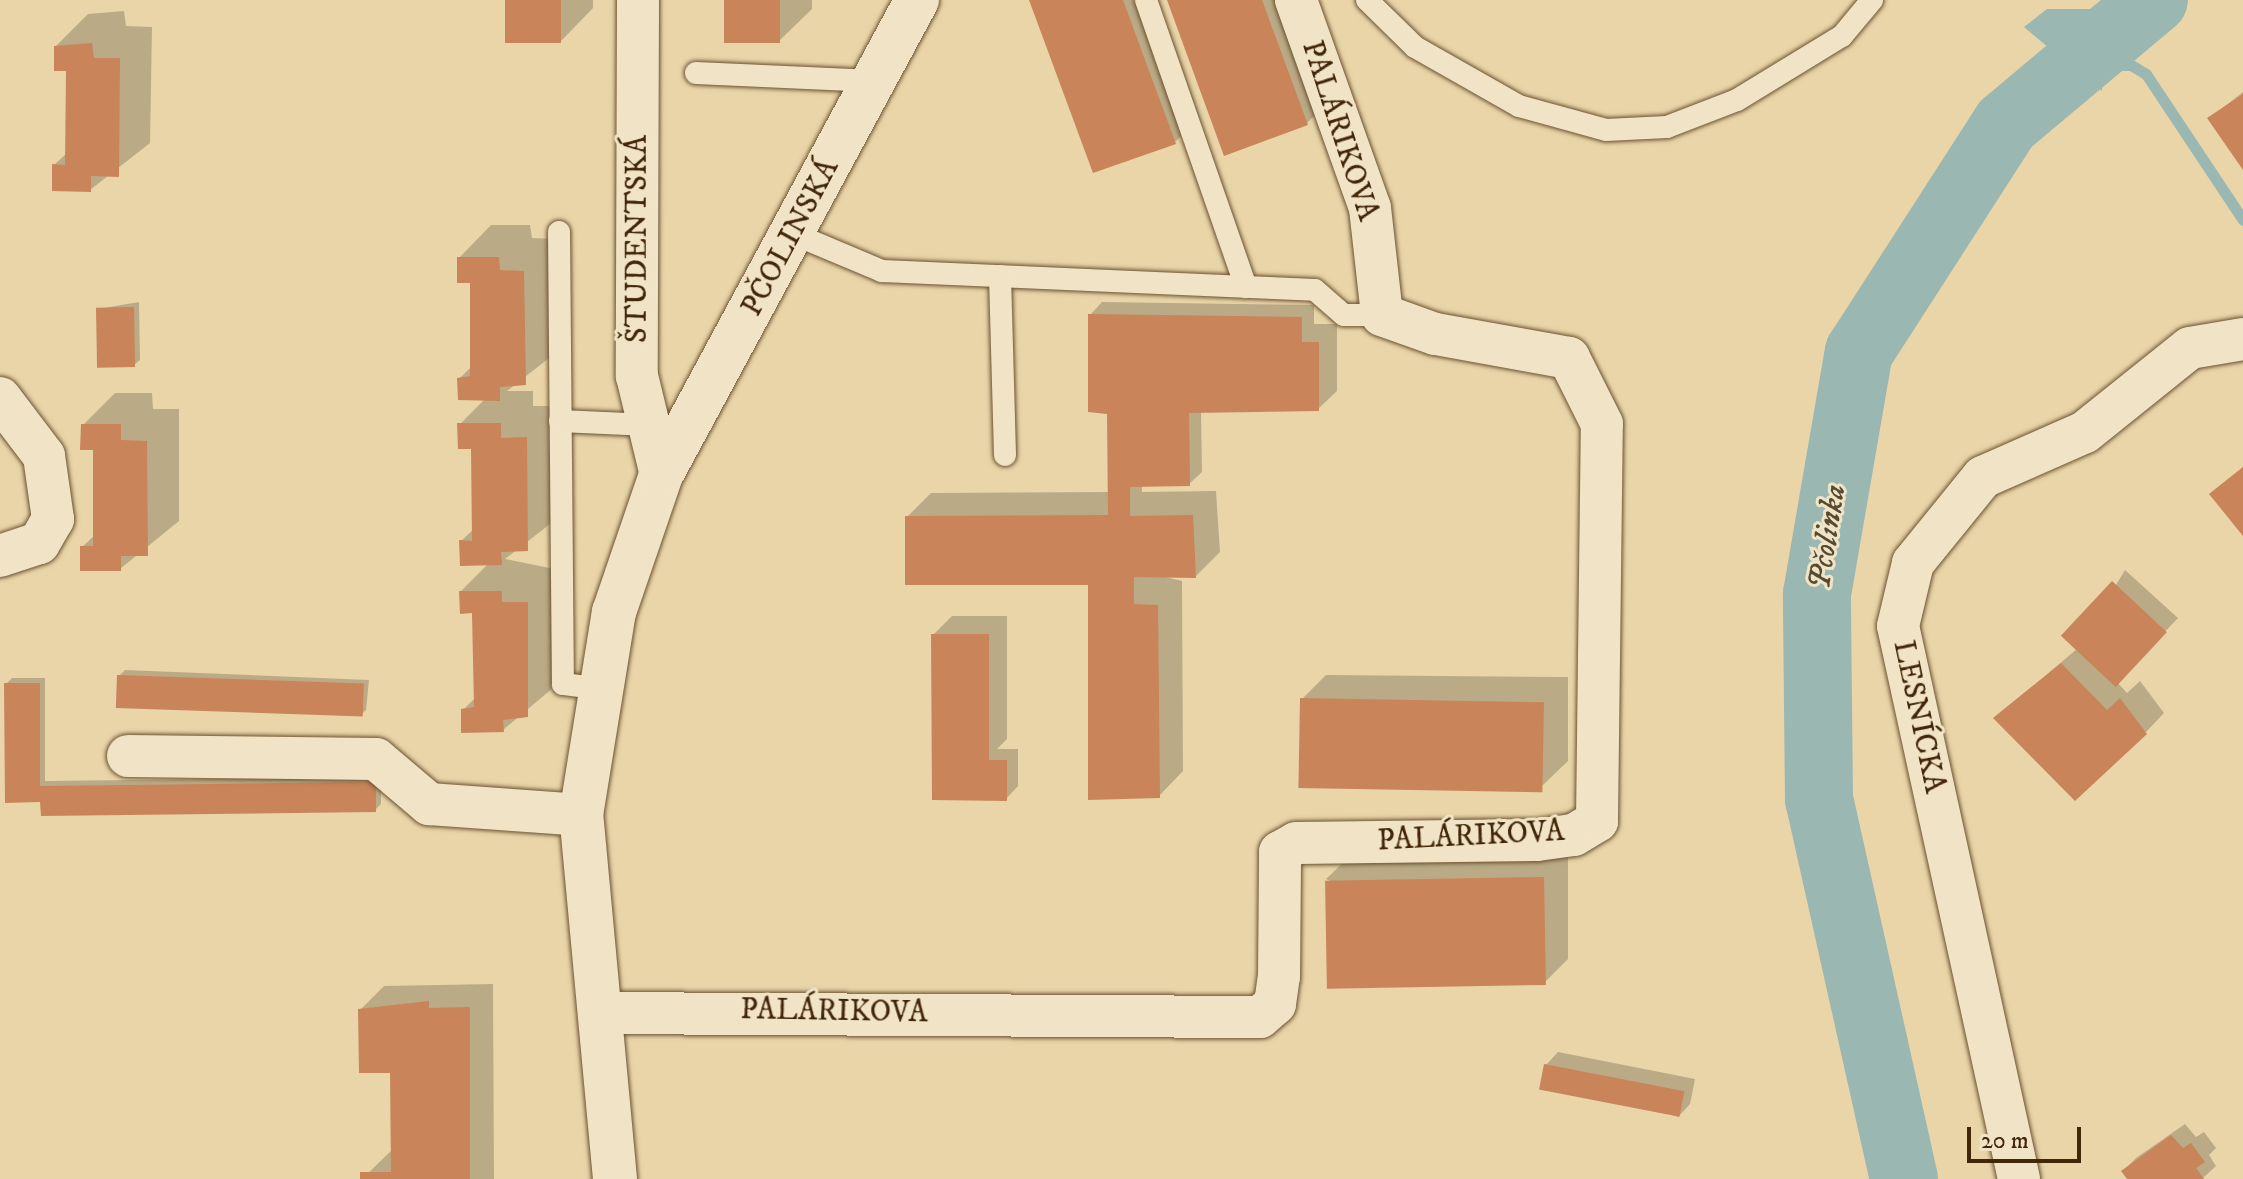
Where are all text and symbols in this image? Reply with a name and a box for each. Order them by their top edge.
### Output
street label: PALÁRIKOVA [1293,36,1385,226]
street label: ŠTUDENTSKÁ [620,135,656,343]
street label: PČOLINSKÁ [735,153,847,323]
water label: Pčolinka [1801,482,1855,592]
street label: LESNÍCKA [1884,637,1952,797]
street label: PALÁRIKOVA [1376,814,1566,860]
street label: PALÁRIKOVA [740,992,928,1032]
scale bar [1971,1111,2085,1161]
text: 20 m [1981,1126,2029,1156]

